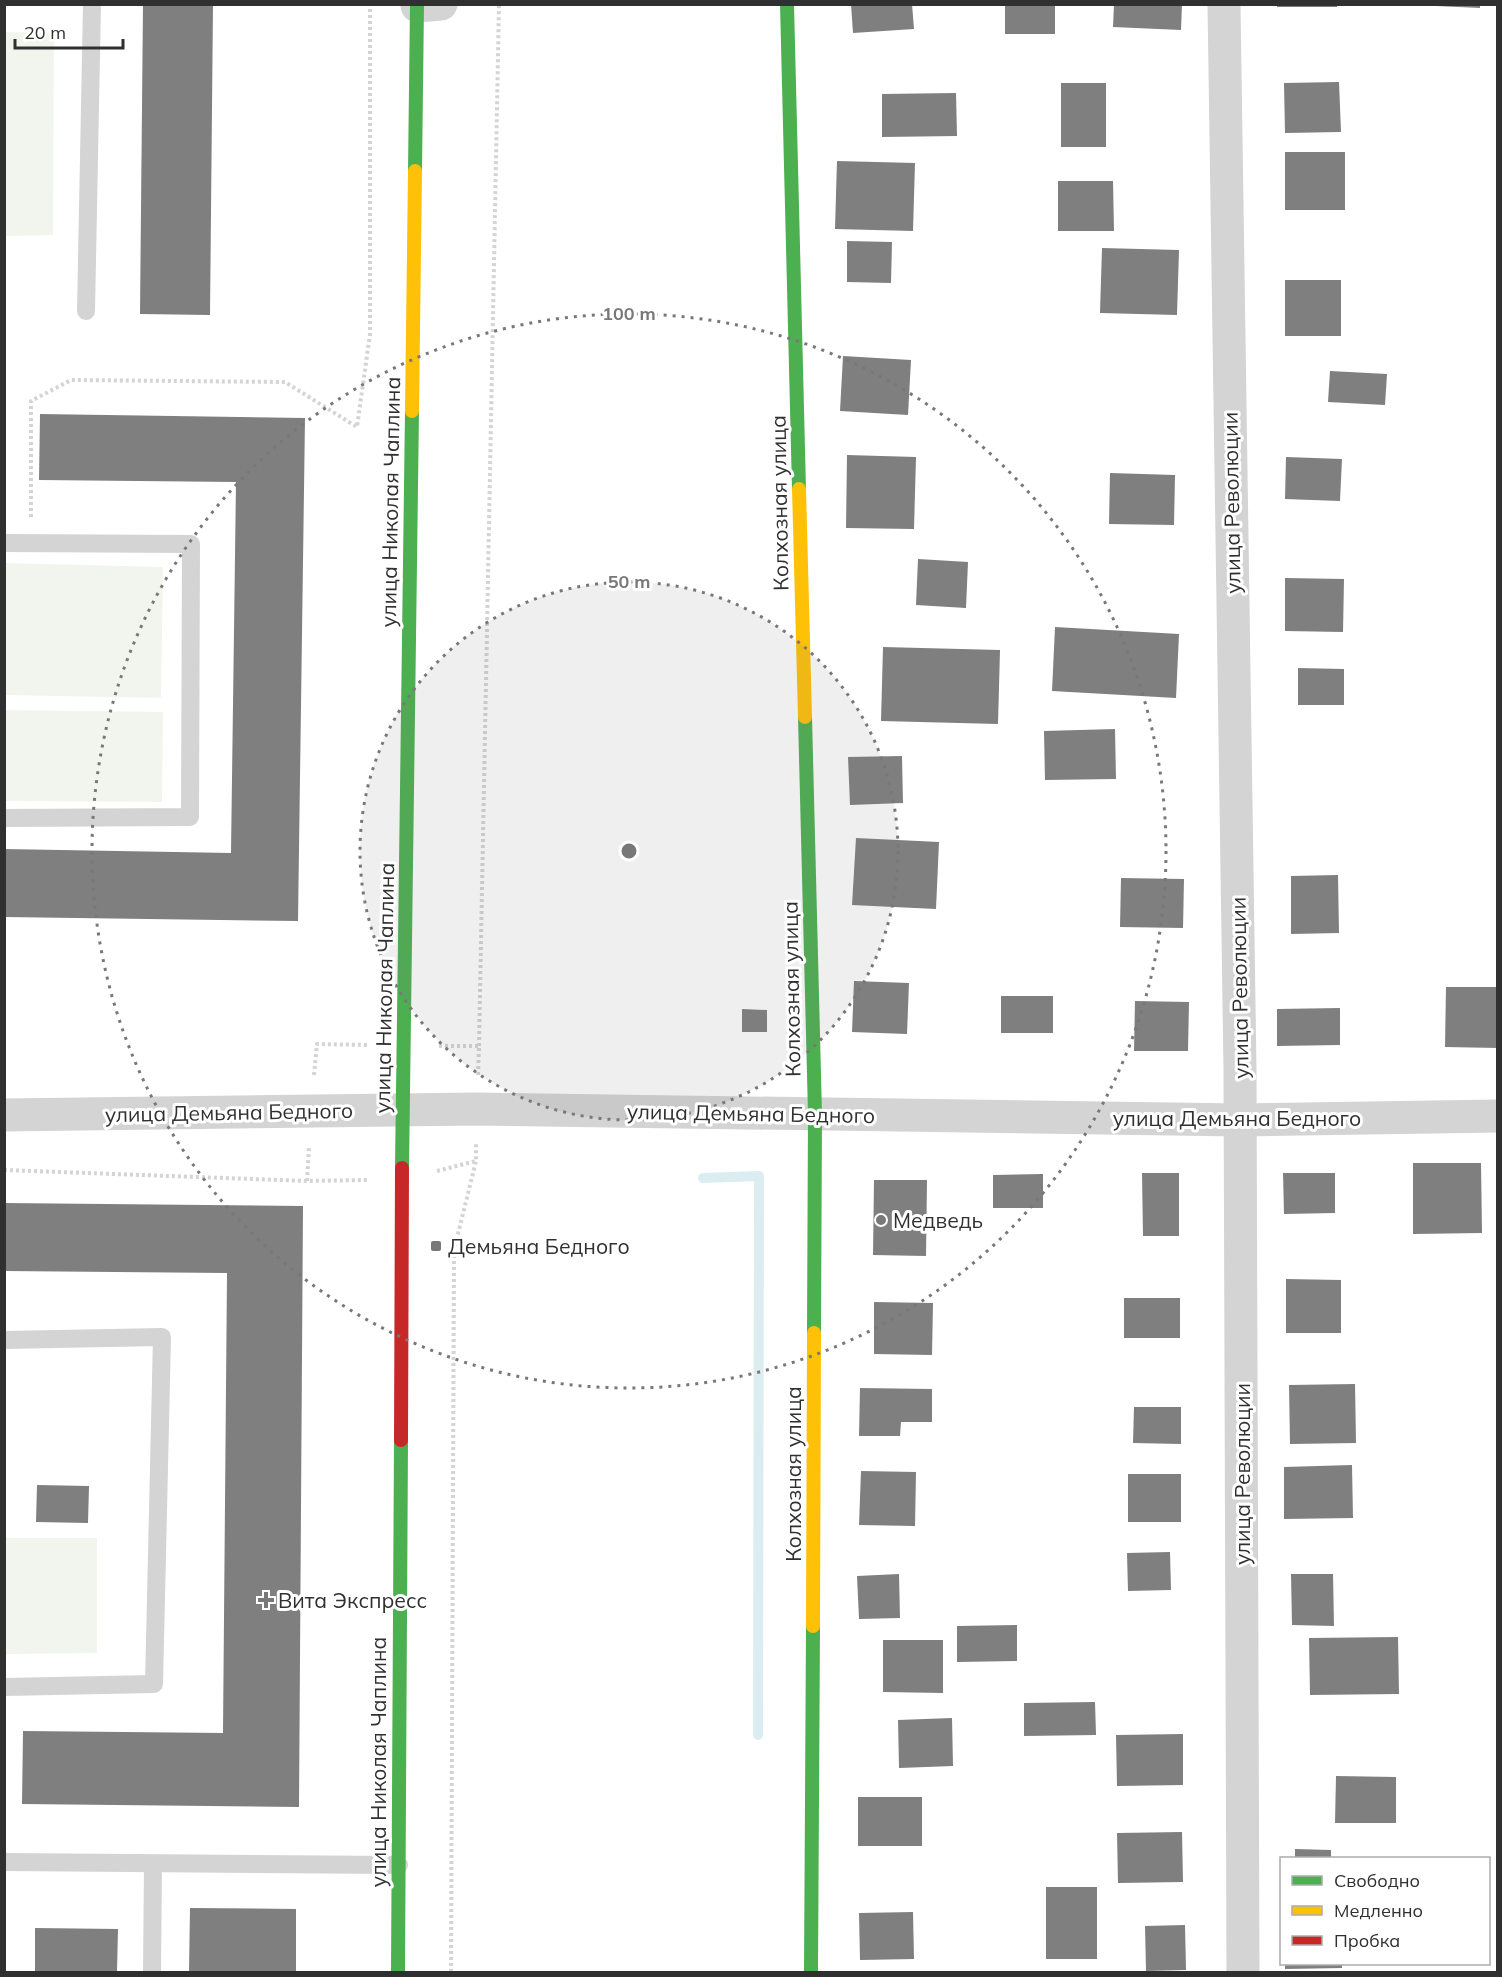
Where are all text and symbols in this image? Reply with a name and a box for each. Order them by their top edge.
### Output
scale bar [15,12,123,50]
text: 20 m [24,21,66,44]
text: 100 m [602,302,656,325]
street label: улица Николая Чаплина [375,376,405,628]
street label: улица Революции [1216,412,1246,594]
street label: Колхозная улица [764,415,794,591]
text: 50 m [608,570,650,593]
centre of rings [619,841,639,861]
street label: улица Николая Чаплина [369,862,399,1114]
street label: улица Революции [1224,897,1254,1079]
street label: Колхозная улица [776,901,806,1077]
street label: улица Демьяна Бедного [105,1097,353,1127]
street label: улица Демьяна Бедного [627,1098,875,1128]
street label: улица Демьяна Бедного [1113,1105,1361,1131]
place label: Медведь [893,1207,983,1233]
marker: Медведь [874,1213,888,1227]
place label: Демьяна Бедного [448,1233,630,1259]
marker: Демьяна Бедного [429,1239,443,1253]
street label: улица Революции [1229,1383,1255,1565]
street label: Колхозная улица [780,1386,806,1562]
place label: Вита Экспресс [278,1587,427,1613]
marker: Вита Экспресс [259,1593,273,1607]
street label: улица Николая Чаплина [365,1637,391,1887]
legend [1280,1857,1490,1965]
text: Свободно [1334,1869,1420,1892]
text: Медленно [1334,1899,1423,1922]
text: Пробка [1334,1929,1400,1952]

